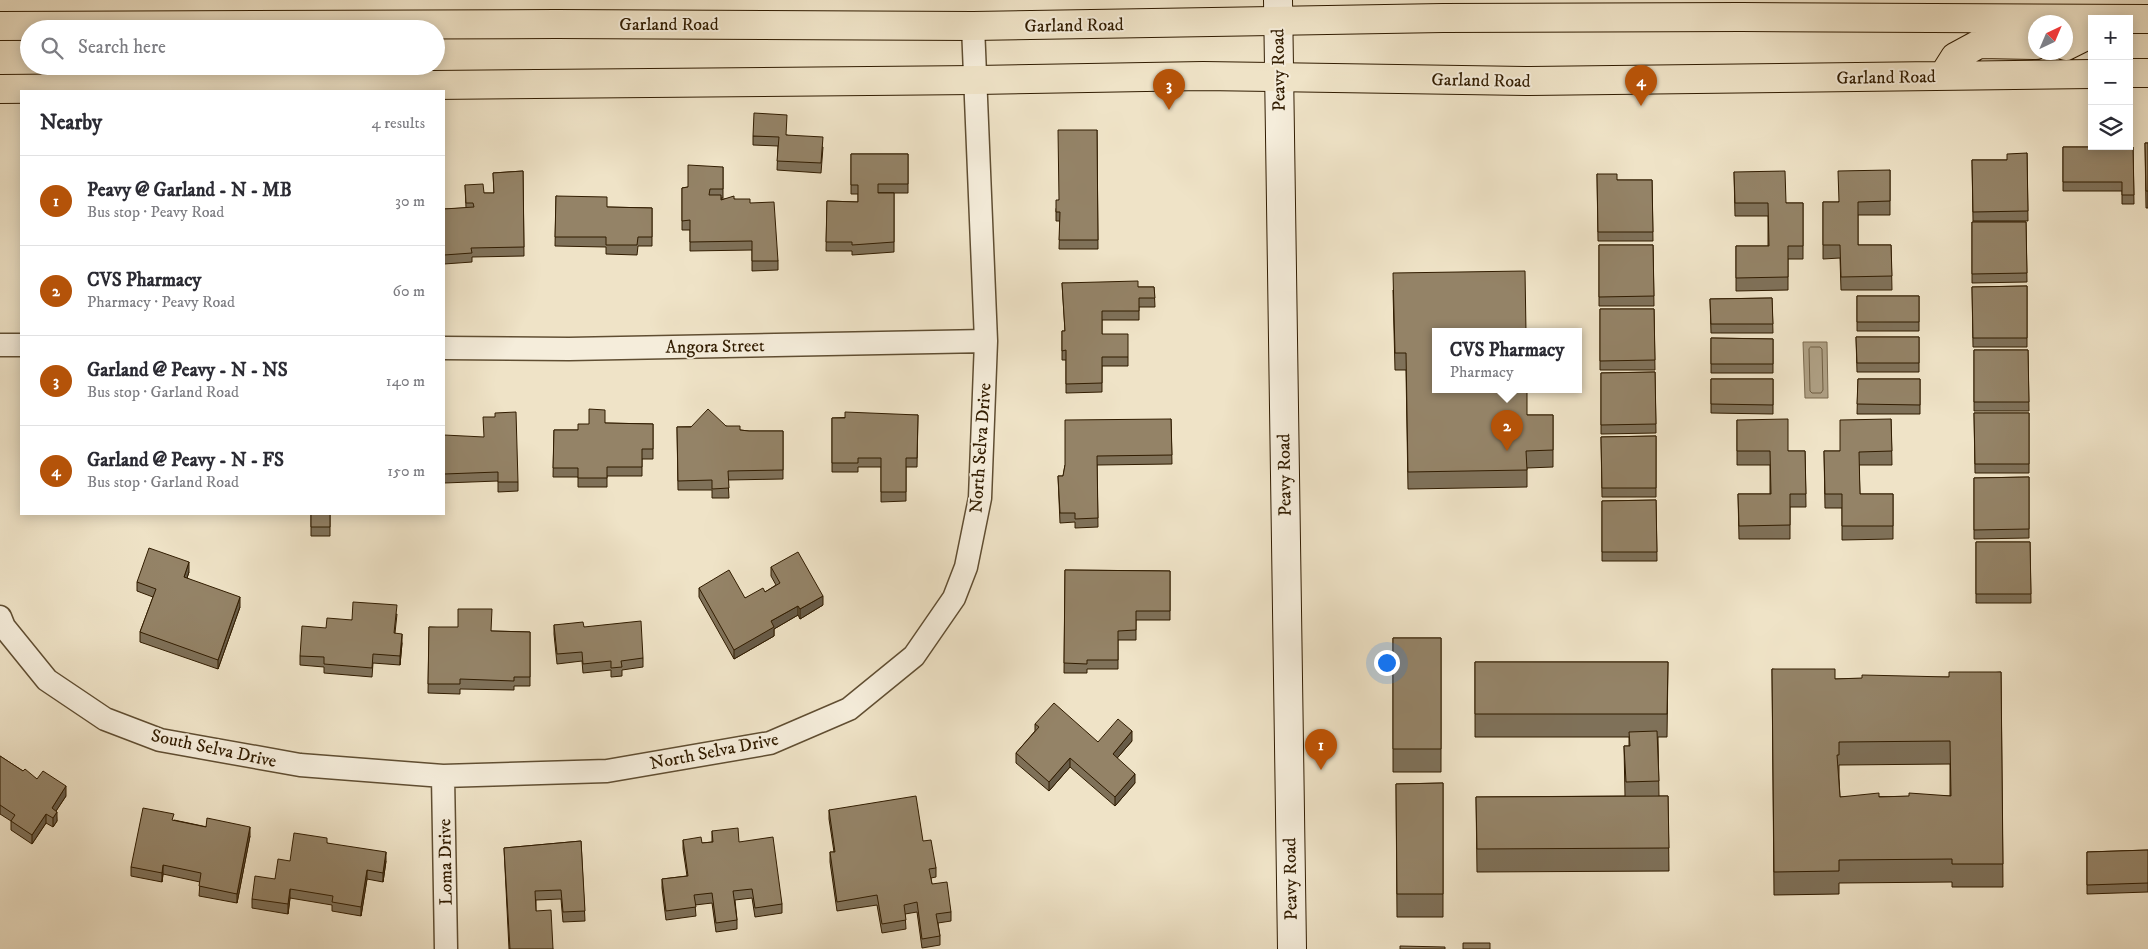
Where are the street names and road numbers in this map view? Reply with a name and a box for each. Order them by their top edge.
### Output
street label: Garland Road [619,14,719,36]
street label: Garland Road [1024,14,1124,38]
street label: Peavy Road [1267,28,1291,112]
street label: Garland Road [1836,66,1936,90]
street label: Garland Road [1431,69,1531,93]
street label: Angora Street [665,335,765,359]
street label: North Selva Drive [965,382,997,514]
street label: Peavy Road [1273,433,1297,517]
street label: South Selva Drive [149,725,278,773]
street label: North Selva Drive [648,729,780,775]
street label: Loma Drive [434,818,458,906]
street label: Peavy Road [1279,837,1303,921]

